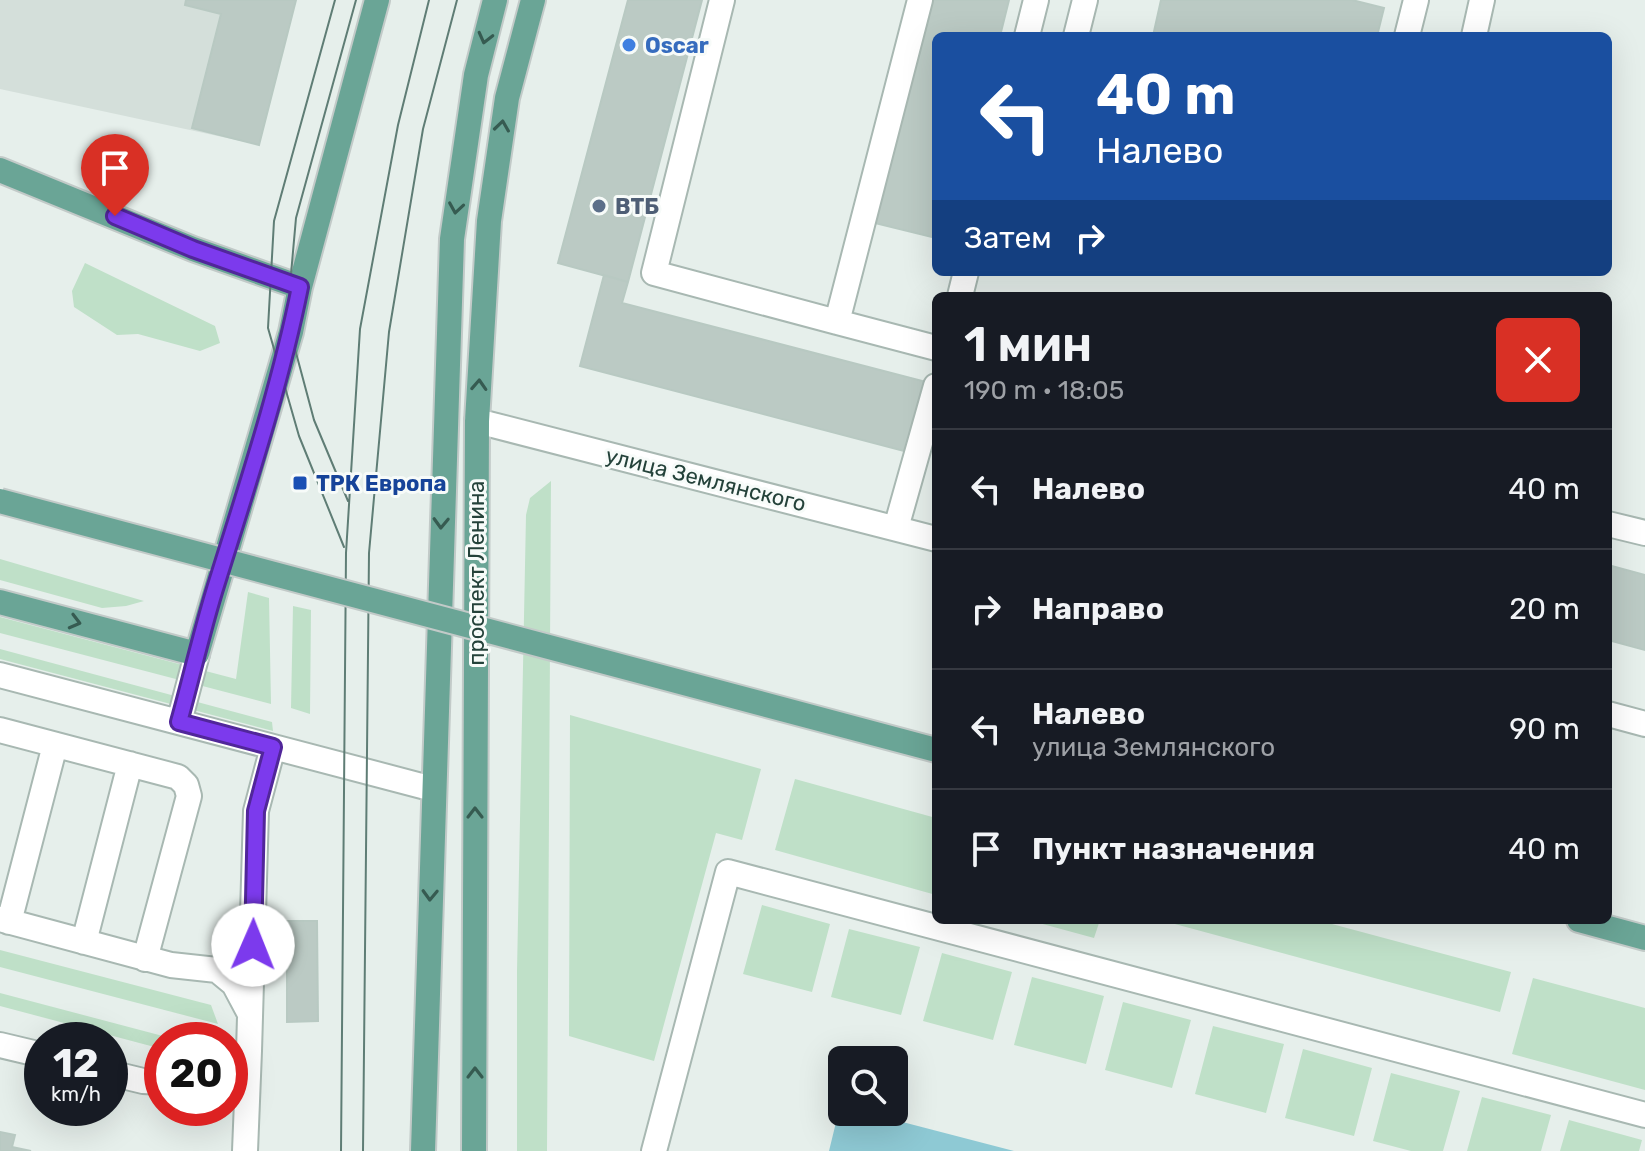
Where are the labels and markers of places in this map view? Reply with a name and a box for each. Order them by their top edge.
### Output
place label: Oscar [645,32,709,59]
marker: Oscar [620,36,638,54]
pin [81,134,149,216]
place label: ВТБ [615,193,659,220]
marker: ВТБ [590,197,608,215]
place label: ТРК Европа [316,470,446,497]
marker: ТРК Европа [291,474,309,492]

